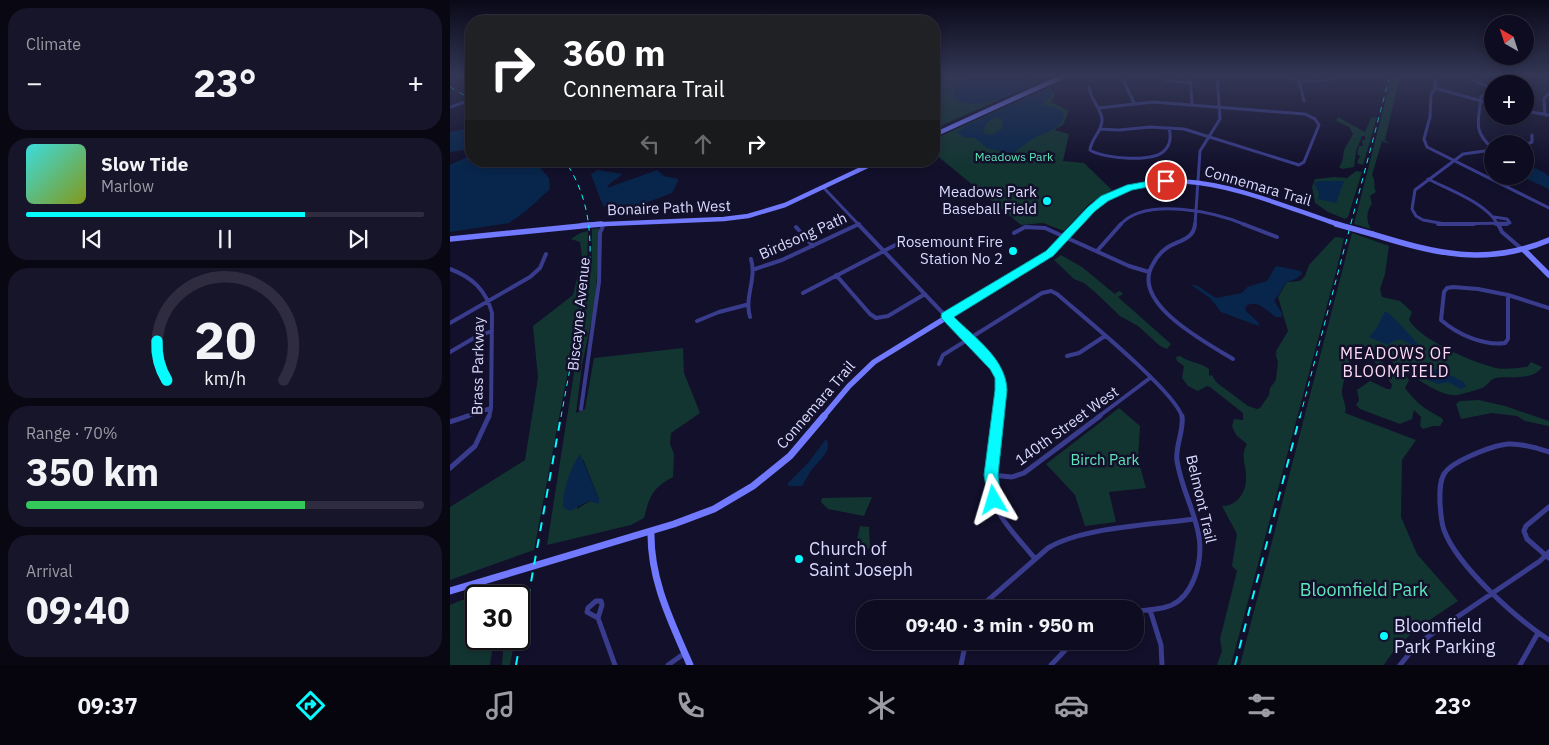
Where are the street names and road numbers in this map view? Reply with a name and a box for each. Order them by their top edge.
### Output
street label: Connemara Trail [1203,161,1314,210]
street label: Bonaire Path West [607,196,731,219]
street label: Birdsong Path [756,208,850,263]
street label: Biscayne Avenue [563,256,594,372]
street label: Brass Parkway [467,316,488,415]
street label: Connemara Trail [772,357,859,453]
street label: 140th Street West [1011,382,1122,469]
street label: Belmont Trail [1182,453,1221,545]

